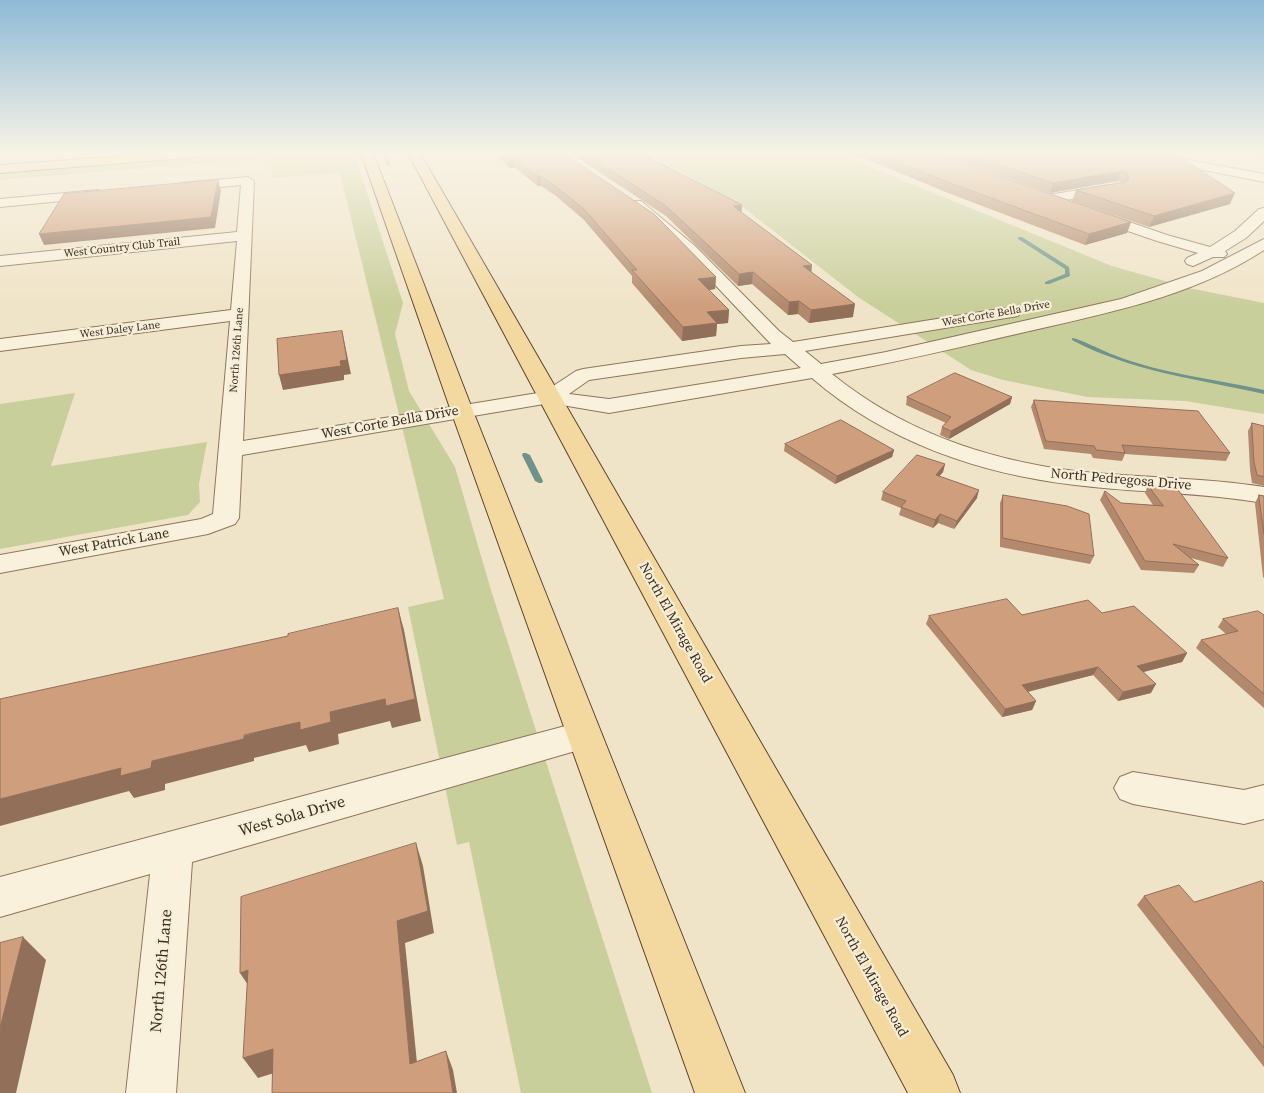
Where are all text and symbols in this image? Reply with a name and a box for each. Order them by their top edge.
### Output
street label: West Country Club Trail [63,235,181,261]
street label: West Corte Bella Drive [941,298,1051,330]
street label: North 126th Lane [227,307,247,393]
street label: West Daley Lane [79,319,161,341]
street label: West Corte Bella Drive [320,403,460,443]
street label: North Pedregosa Drive [1050,465,1192,495]
street label: West Patrick Lane [57,525,171,561]
street label: North El Mirage Road [635,560,715,686]
street label: West Sola Drive [236,793,348,841]
street label: North 126th Lane [147,908,177,1034]
street label: North El Mirage Road [831,914,911,1040]

